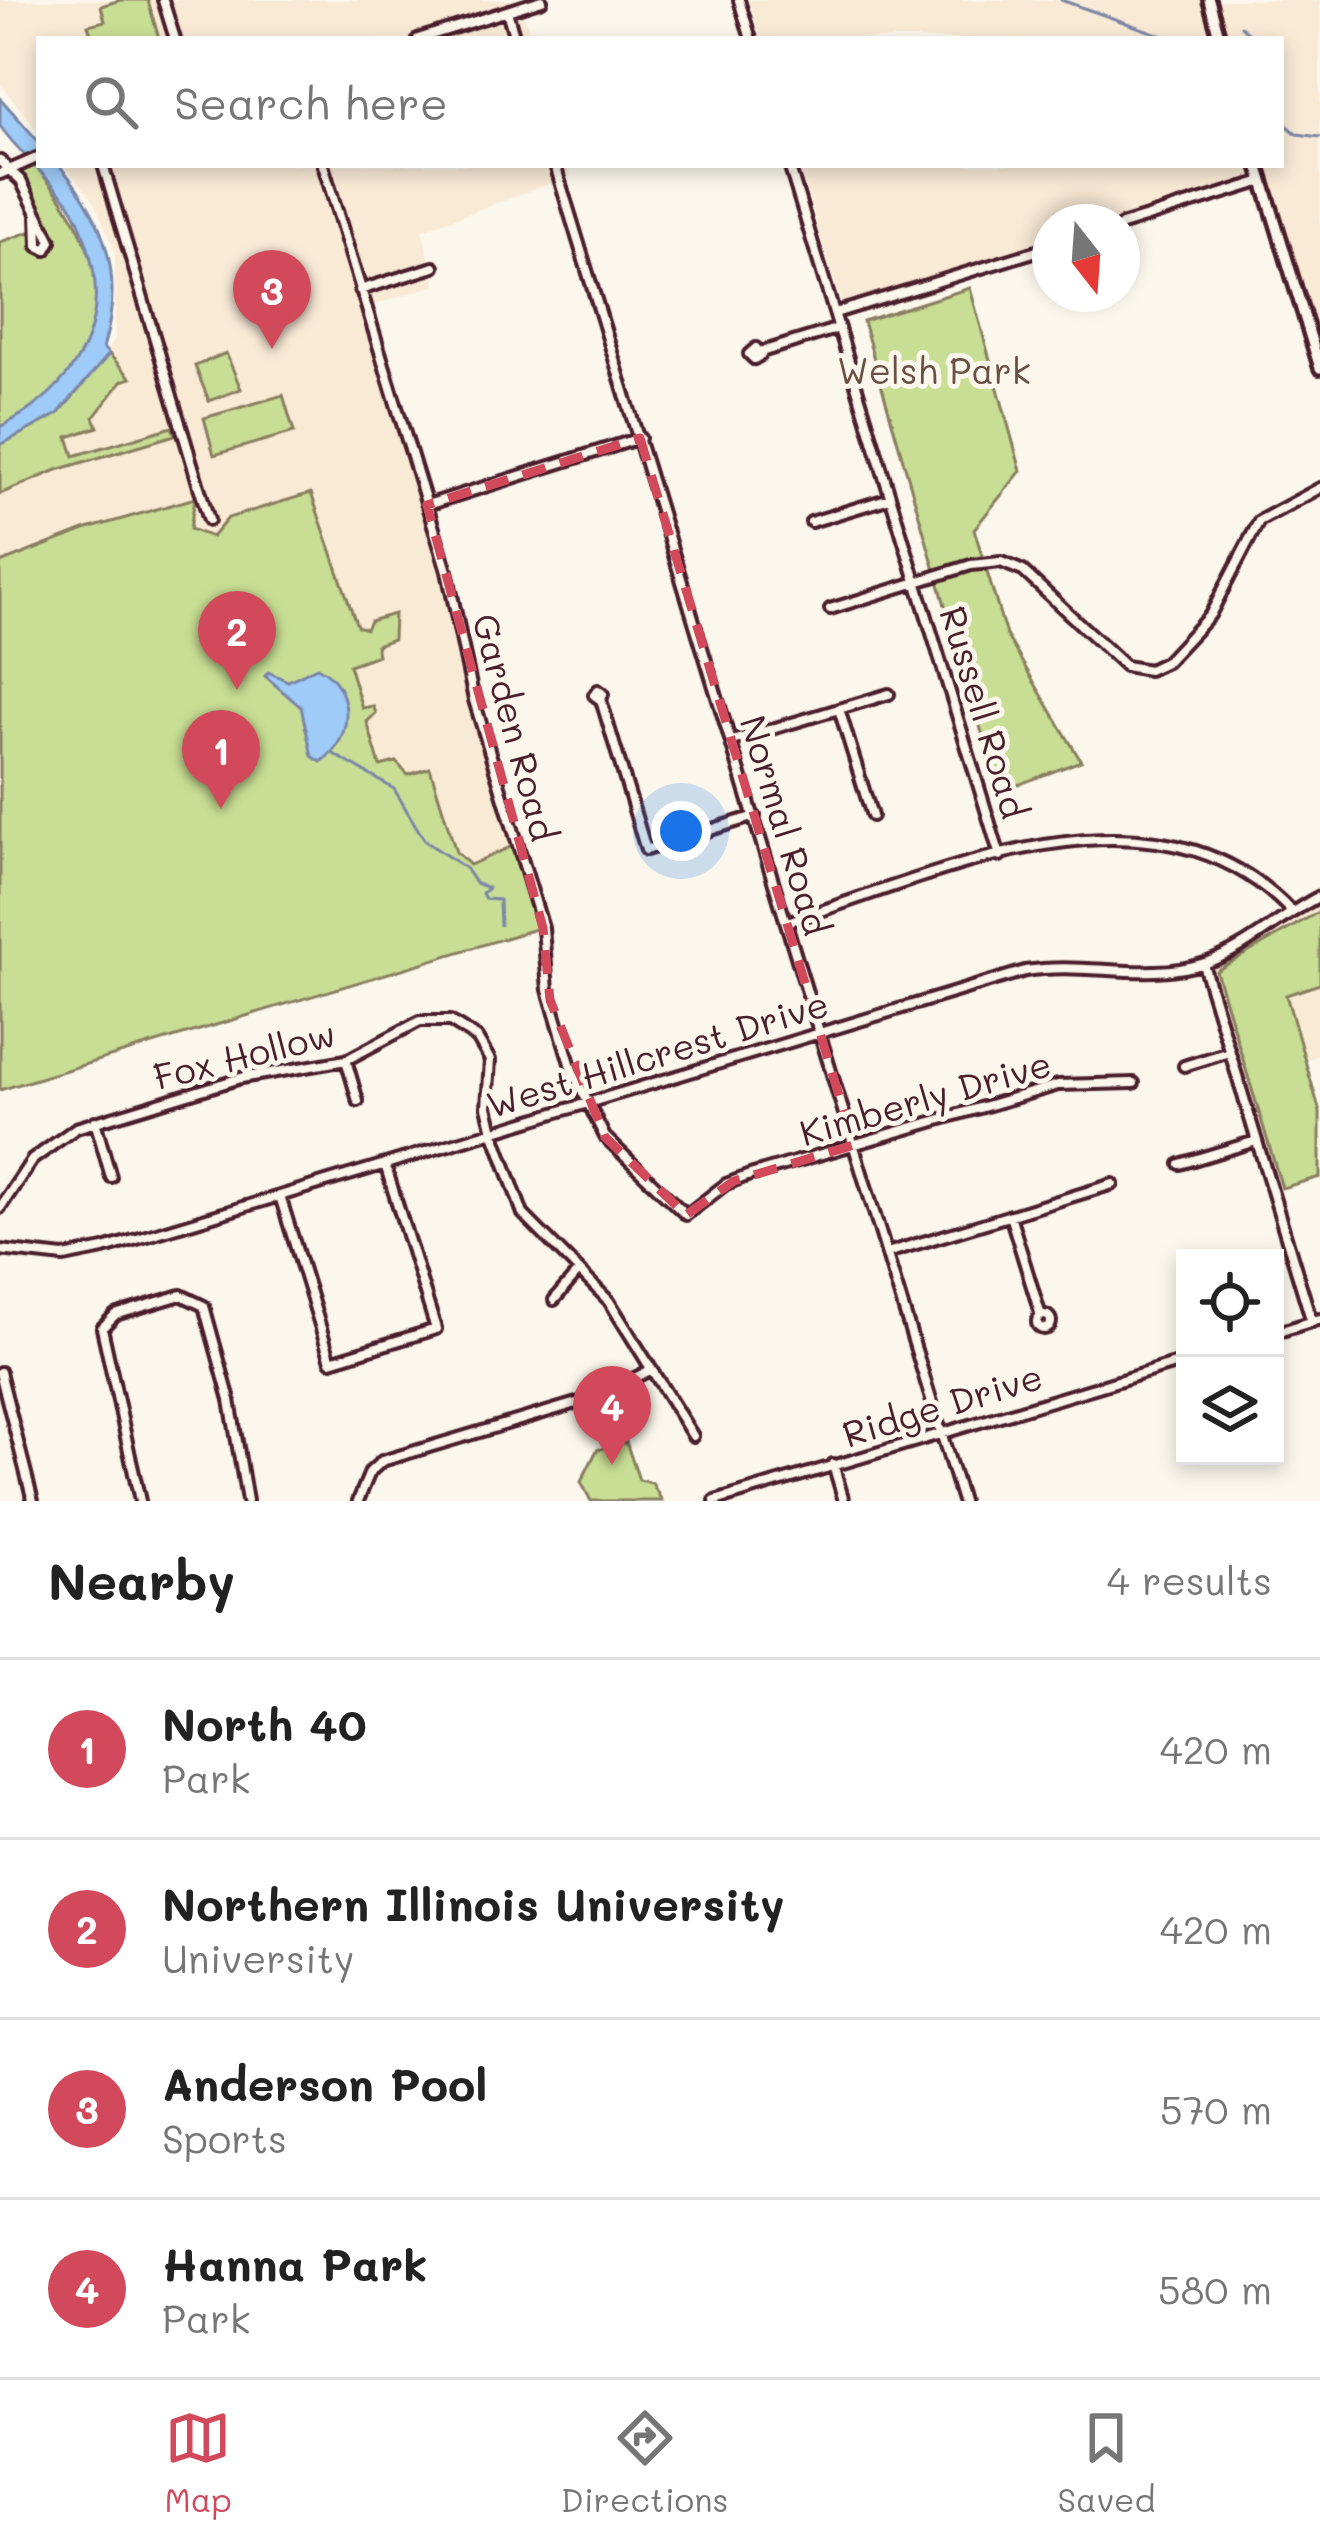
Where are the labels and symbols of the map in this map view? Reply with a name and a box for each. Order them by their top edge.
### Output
north arrow [1032,204,1140,312]
pin: 3 [233,250,311,349]
park label: Welsh Park [837,346,1031,393]
pin: 2 [198,591,276,690]
street label: Russell Road [930,600,1040,824]
street label: Garden Road [463,608,569,846]
street label: Normal Road [730,709,842,941]
pin: 1 [182,710,260,809]
your location [651,801,711,861]
street label: West Hillcrest Drive [480,979,834,1127]
street label: Fox Hollow [148,1009,340,1099]
street label: Kimberly Drive [794,1039,1056,1156]
street label: Ridge Drive [836,1351,1048,1457]
pin: 4 [573,1366,651,1465]

